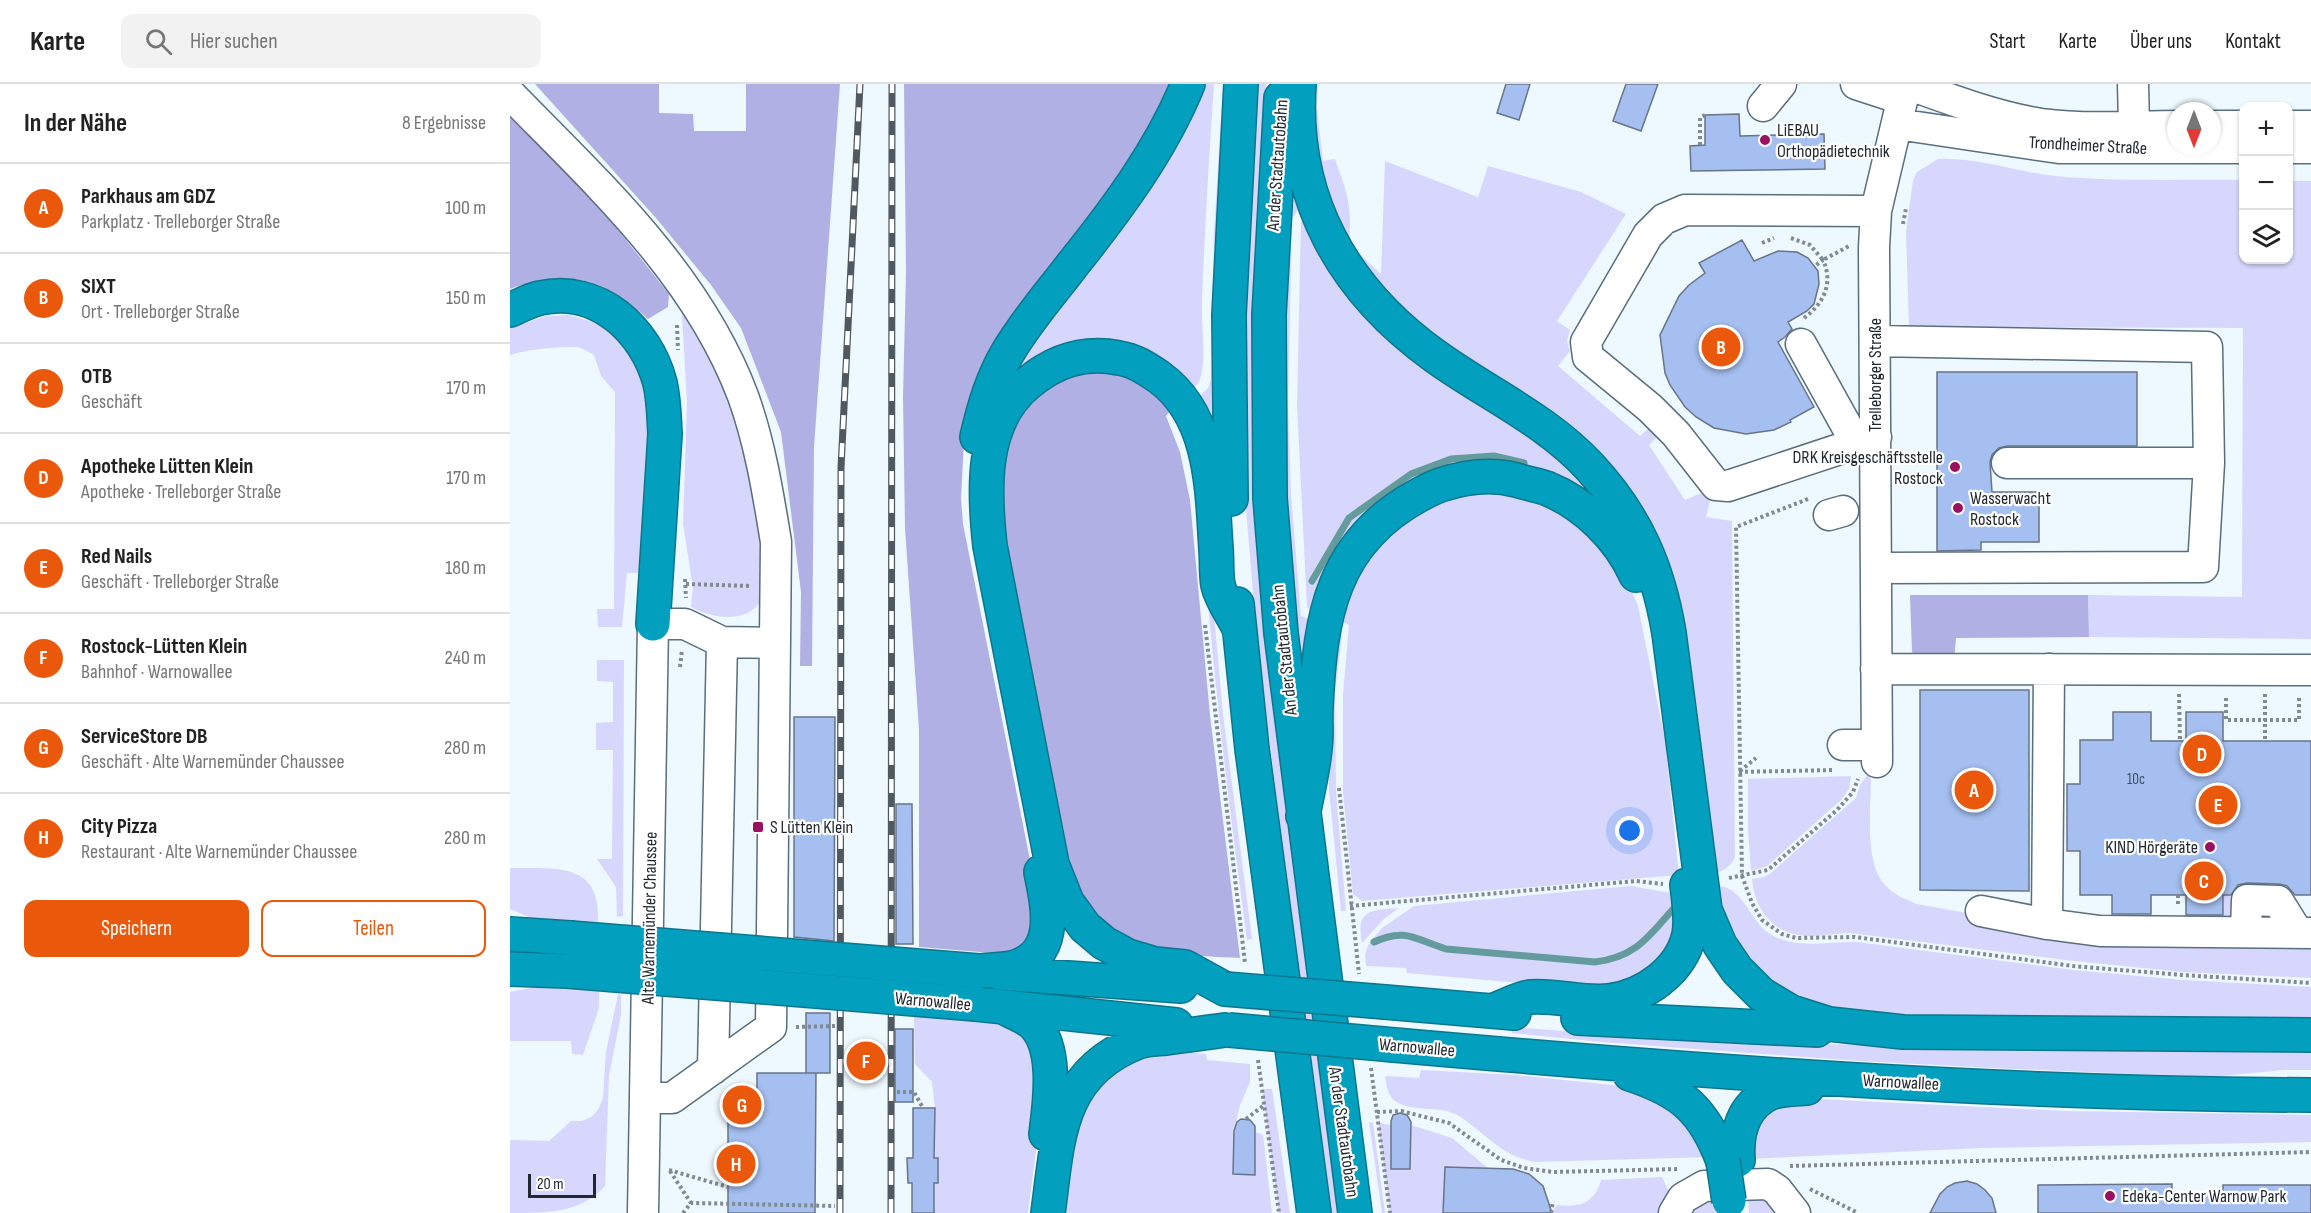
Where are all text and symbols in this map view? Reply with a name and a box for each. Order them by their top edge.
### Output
search box [121,14,541,68]
text: Karte [30,25,85,58]
icon: search [142,25,175,58]
text: Hier suchen [190,28,278,55]
text: Start [1989,29,2026,54]
text: Karte [2059,29,2097,54]
text: Über uns [2130,29,2192,54]
text: Kontakt [2225,29,2281,54]
street label: An der Stadtautobahn [1262,99,1293,232]
north arrow [2167,102,2221,156]
map controls [2239,102,2293,264]
button: + [2239,102,2293,156]
text: In der Nähe [24,108,127,139]
text: 8 Ergebnisse [402,111,486,135]
place label: LiEBAU Orthopädietechnik [1777,120,1890,162]
street label: Trondheimer Straße [2028,132,2148,159]
marker: LiEBAU Orthopädietechnik [1758,133,1772,147]
button: − [2239,156,2293,210]
text: Parkhaus am GDZ [81,183,215,210]
text: A [39,196,48,220]
text: 100 m [445,196,486,220]
text: Parkplatz · Trelleborger Straße [81,210,280,234]
button: layers [2239,210,2293,264]
text: SIXT [81,273,116,300]
text: B [39,286,48,310]
text: 150 m [446,286,486,310]
text: Ort · Trelleborger Straße [81,300,240,324]
street label: Trelleborger Straße [1865,318,1886,432]
pin: B [1702,324,1740,370]
text: OTB [81,363,112,390]
text: C [38,376,49,400]
text: 170 m [446,376,486,400]
text: Geschäft [81,390,142,414]
place label: DRK Kreisgeschäftsstelle Rostock [1792,447,1943,489]
text: Apotheke Lütten Klein [81,453,253,480]
marker: DRK Kreisgeschäftsstelle Rostock [1948,460,1962,474]
text: D [38,466,49,490]
text: 170 m [446,466,486,490]
text: Apotheke · Trelleborger Straße [81,480,281,504]
place label: Wasserwacht Rostock [1970,488,2051,530]
marker: Wasserwacht Rostock [1951,501,1965,515]
text: Red Nails [81,543,152,570]
text: E [39,556,48,580]
text: 180 m [445,556,486,580]
text: Geschäft · Trelleborger Straße [81,570,279,594]
street label: An der Stadtautobahn [1267,584,1302,717]
text: Rostock-Lütten Klein [81,633,247,660]
text: F [39,646,48,670]
text: 240 m [445,646,486,670]
text: Bahnhof · Warnowallee [81,660,233,684]
text: ServiceStore DB [81,723,208,750]
pin: D [2182,732,2222,776]
text: G [38,736,49,760]
text: 280 m [444,736,486,760]
text: Geschäft · Alte Warnemünder Chaussee [81,750,345,774]
pin: A [1954,768,1994,812]
house number: 10c [2127,770,2145,789]
pin: E [2198,782,2238,828]
text: City Pizza [81,813,157,840]
your location [1615,816,1644,845]
place label: S Lütten Klein [770,817,853,838]
marker: S Lütten Klein [751,820,765,834]
text: H [38,826,49,850]
text: 280 m [444,826,486,850]
street label: Alte Warnemünder Chaussee [637,832,662,1005]
place label: KIND Hörgeräte [2105,837,2198,858]
text: Restaurant · Alte Warnemünder Chaussee [81,840,357,864]
marker: KIND Hörgeräte [2203,840,2217,854]
pin: C [2184,858,2224,904]
button: Speichern [24,900,249,957]
button: Teilen [261,900,486,957]
street label: Warnowallee [894,988,972,1015]
street label: Warnowallee [1378,1034,1456,1061]
pin: F [846,1038,886,1084]
street label: An der Stadtautobahn [1324,1065,1363,1199]
street label: Warnowallee [1862,1070,1940,1095]
pin: G [722,1082,762,1128]
pin: H [716,1142,756,1186]
scale bar [528,1171,596,1198]
text: 20 m [537,1175,564,1194]
place label: Edeka-Center Warnow Park [2122,1186,2287,1207]
marker: Edeka-Center Warnow Park [2103,1189,2117,1203]

